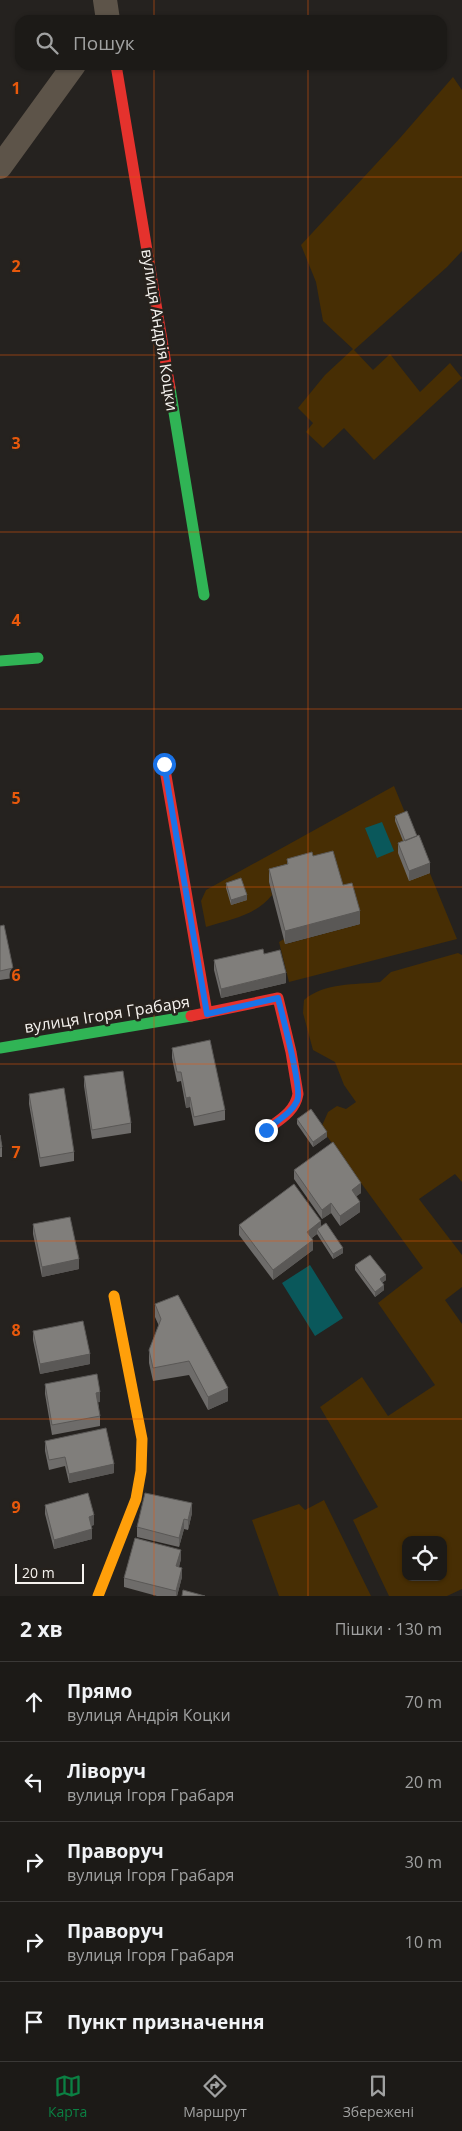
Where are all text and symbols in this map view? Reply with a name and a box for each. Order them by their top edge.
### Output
search box [15,15,447,70]
icon: search [33,29,61,57]
text: Пошук [73,30,135,56]
text: 1 [11,77,21,99]
street label: вулиця Андрія Коцки [136,247,184,413]
text: 2 [11,255,21,277]
text: 3 [11,432,21,454]
text: 4 [11,609,21,631]
route start [153,753,176,776]
text: 5 [11,787,21,809]
text: 6 [11,964,21,986]
street label: вулиця Ігоря Грабаря [23,990,191,1038]
route end [255,1119,278,1142]
text: 7 [11,1141,21,1163]
text: 8 [11,1319,21,1341]
text: 9 [11,1496,21,1518]
map controls [402,1536,447,1581]
button: locate [402,1536,447,1581]
scale bar [15,1561,84,1584]
text: 20 m [22,1563,55,1582]
text: 2 хв [20,1615,63,1643]
text: Пішки · 130 m [335,1618,442,1640]
text: Прямо [67,1678,132,1704]
icon: ahead [20,1688,48,1716]
text: 70 m [405,1691,442,1713]
text: вулиця Андрія Коцки [67,1704,231,1726]
text: Ліворуч [67,1758,146,1784]
icon: left [20,1768,48,1796]
text: 20 m [405,1771,442,1793]
text: вулиця Ігоря Грабаря [67,1784,234,1806]
text: Праворуч [67,1838,164,1864]
icon: right [20,1848,48,1876]
text: 30 m [405,1851,442,1873]
text: вулиця Ігоря Грабаря [67,1864,234,1886]
text: Праворуч [67,1918,164,1944]
icon: right [20,1928,48,1956]
text: 10 m [405,1931,442,1953]
text: вулиця Ігоря Грабаря [67,1944,234,1966]
icon: arrive [20,2008,48,2036]
text: Пункт призначення [67,2009,265,2035]
tab: Карта [48,2072,87,2121]
tab: Маршрут [183,2072,247,2121]
tab: Збережені [343,2072,414,2121]

